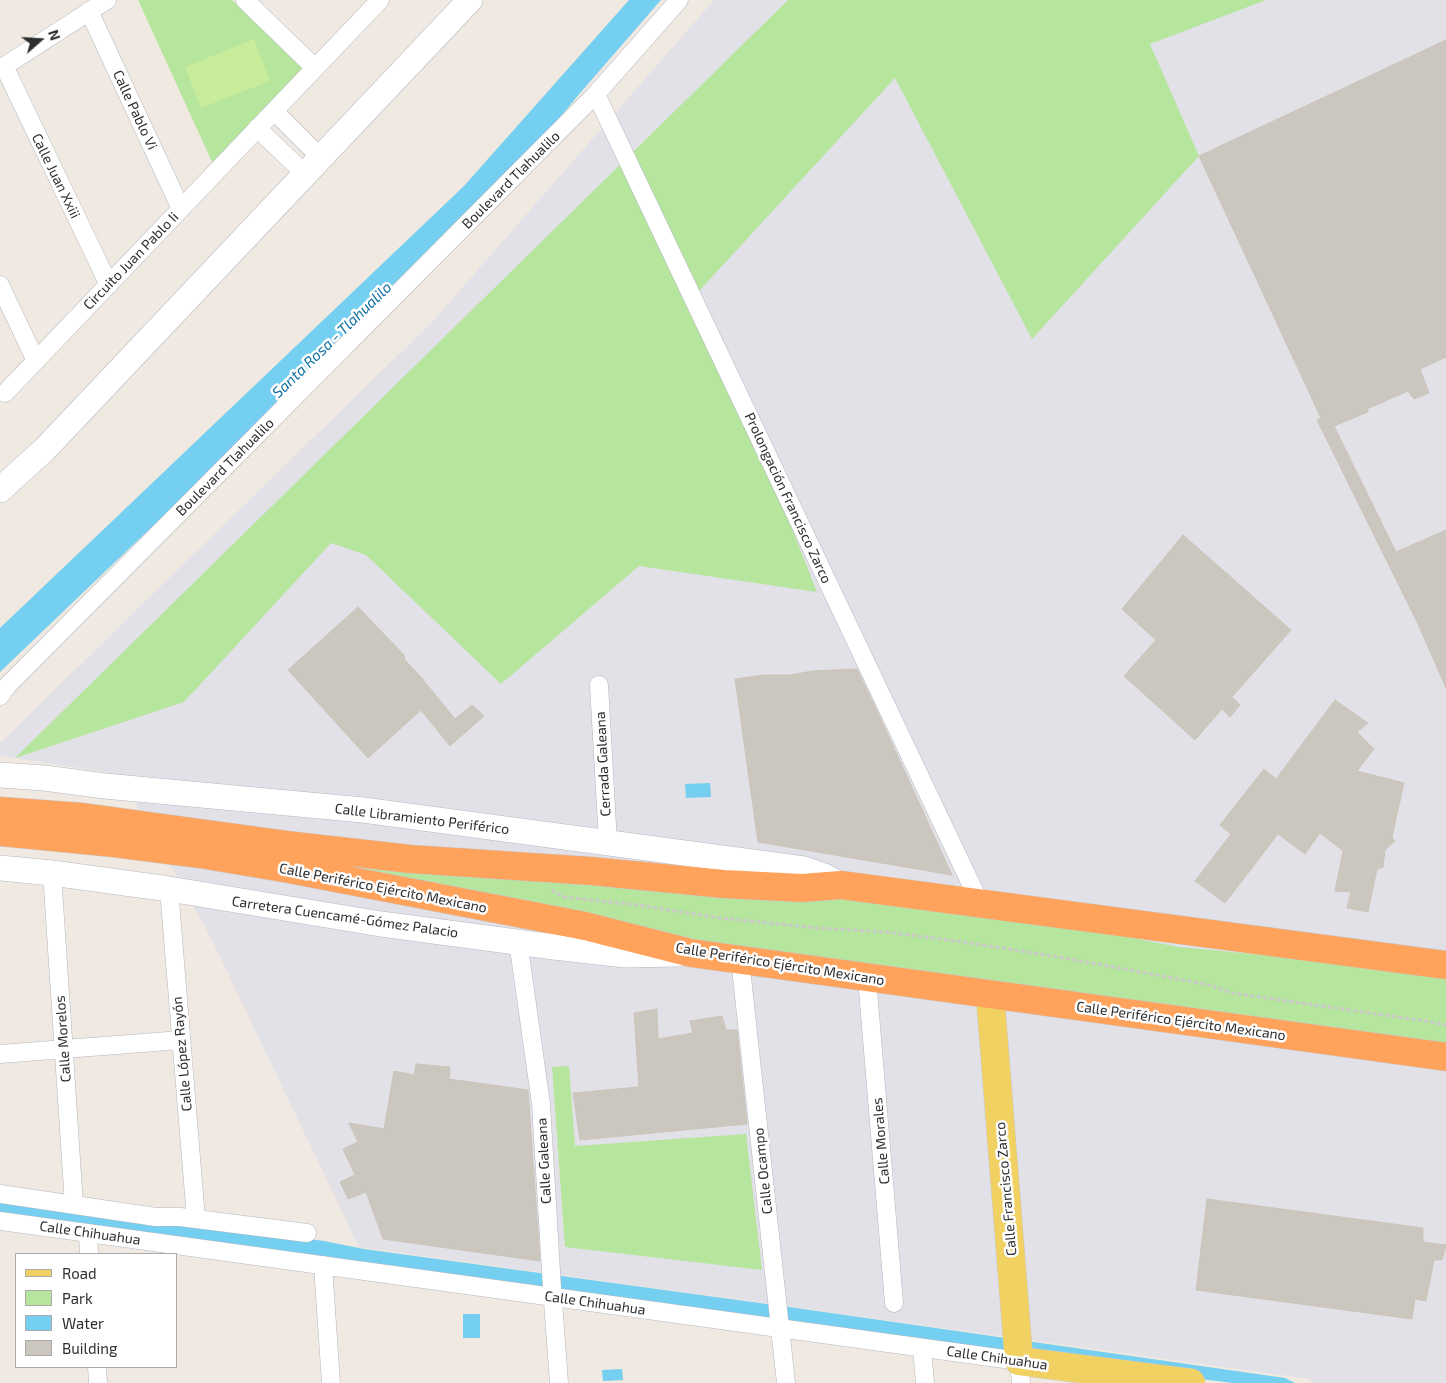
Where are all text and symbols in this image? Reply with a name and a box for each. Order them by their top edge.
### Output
north arrow [15,15,65,65]
text: N [45,27,64,42]
street label: Calle Pablo Vi [109,68,161,152]
street label: Boulevard Tlahualilo [459,128,563,232]
street label: Calle Juan Xxiii [28,131,84,221]
street label: Circuito Juan Pablo Ii [80,209,182,313]
water label: Santa Rosa - Tlahualilo [269,278,395,402]
street label: Prolongación Francisco Zarco [741,410,835,586]
street label: Boulevard Tlahualilo [173,415,277,519]
street label: Cerrada Galeana [592,711,614,817]
street label: Calle Libramiento Periférico [334,800,510,838]
street label: Calle Periférico Ejército Mexicano [278,860,488,916]
street label: Carretera Cuencamé-Gómez Palacio [231,893,459,941]
street label: Calle Periférico Ejército Mexicano [674,939,886,989]
street label: Calle Morelos [52,995,74,1083]
street label: Calle López Rayón [169,996,195,1112]
street label: Calle Periférico Ejército Mexicano [1075,998,1287,1044]
street label: Calle Morales [869,1097,893,1185]
street label: Calle Galeana [533,1117,555,1205]
street label: Calle Francisco Zarco [992,1121,1020,1257]
street label: Calle Ocampo [750,1127,776,1215]
street label: Calle Chihuahua [38,1218,142,1248]
legend [15,1253,178,1368]
text: Road [62,1264,97,1282]
street label: Calle Chihuahua [543,1288,647,1318]
text: Park [62,1289,93,1307]
text: Water [62,1314,104,1332]
text: Building [62,1339,117,1357]
street label: Calle Chihuahua [945,1343,1049,1373]

